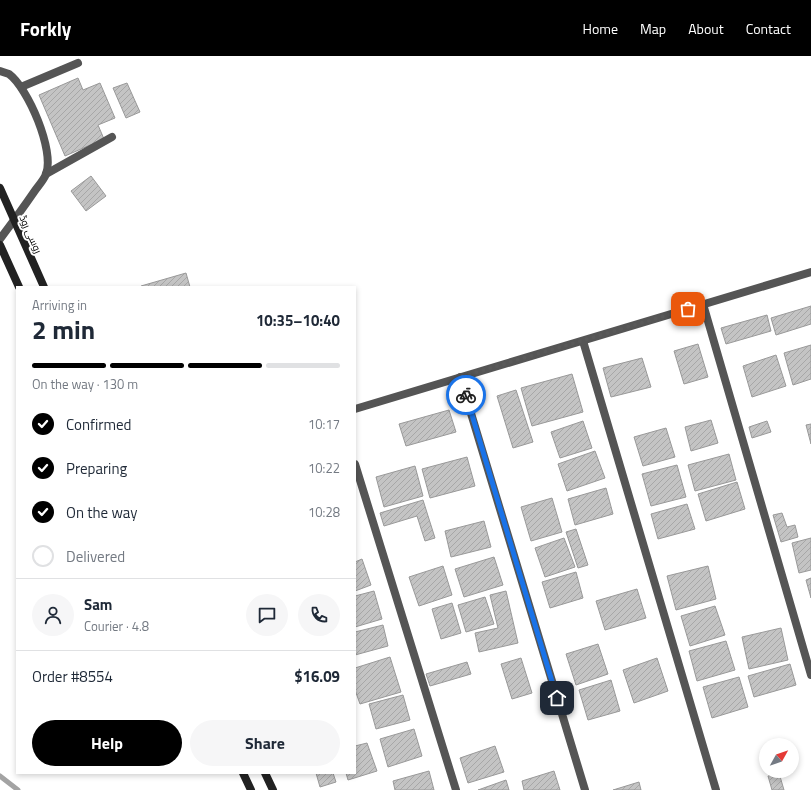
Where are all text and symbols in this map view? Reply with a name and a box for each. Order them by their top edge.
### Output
text: Forkly [20,14,71,43]
text: Home [583,18,618,39]
text: Map [640,18,666,39]
text: About [688,18,724,39]
text: Contact [746,18,791,39]
street label: روسی روڈ [15,213,46,256]
pin [671,292,705,326]
text: Arriving in [32,295,87,315]
icon: bag [677,298,699,320]
text: 10:35–10:40 [256,309,340,332]
text: 2 min [32,310,95,349]
text: On the way · 130 m [32,374,138,394]
courier [446,375,486,415]
icon: bike [455,384,477,406]
icon: check [32,413,54,435]
text: Confirmed [66,413,131,436]
text: 10:17 [308,414,340,434]
icon: check [32,457,54,479]
text: Preparing [66,457,127,480]
text: 10:22 [308,458,340,478]
icon: check [32,501,54,523]
text: On the way [66,501,138,524]
text: 10:28 [308,502,340,522]
text: Delivered [66,545,125,568]
text: Sam [84,593,112,616]
button: person [32,594,74,636]
button: chat [246,594,288,636]
button: phone [298,594,340,636]
text: Courier · 4.8 [84,616,149,636]
text: Order #8554 [32,665,113,688]
text: $16.09 [294,665,340,688]
pin [540,681,574,715]
icon: home [546,687,568,709]
button: Help [32,720,182,766]
button: Share [190,720,340,766]
north arrow [759,738,799,778]
map controls [759,738,799,778]

